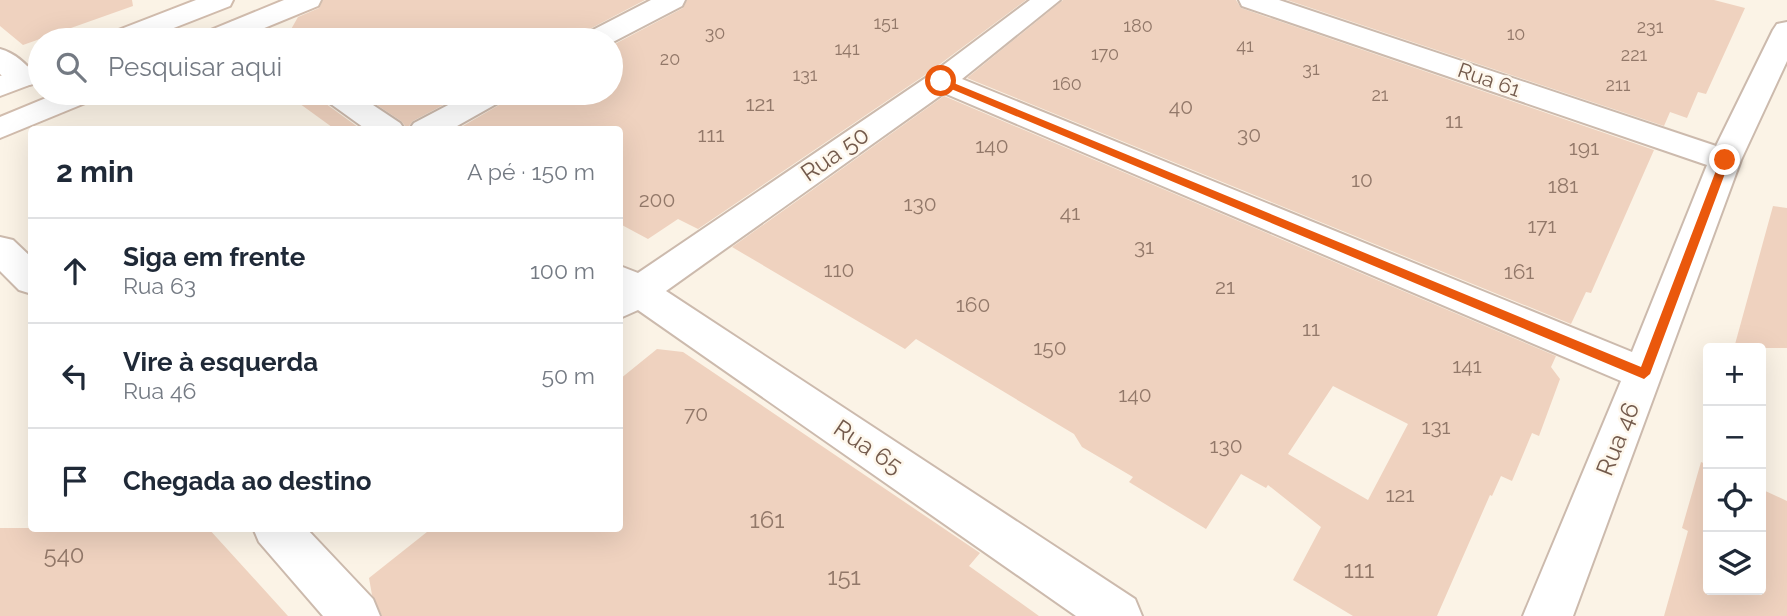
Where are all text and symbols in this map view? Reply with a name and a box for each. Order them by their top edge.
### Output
house number: 151 [873,12,899,33]
house number: 180 [1123,15,1153,36]
house number: 231 [1637,16,1664,37]
house number: 30 [705,22,725,43]
house number: 10 [1507,23,1525,44]
search box [28,28,623,105]
house number: 41 [1236,35,1254,56]
house number: 141 [834,38,860,59]
house number: 170 [1091,43,1119,64]
house number: 221 [1621,44,1648,65]
icon: search [52,48,90,86]
house number: 20 [660,48,680,69]
text: Pesquisar aqui [108,52,282,82]
street label: Rua 61 [1455,57,1524,102]
house number: 31 [1302,58,1320,79]
house number: 131 [792,64,818,85]
route start [925,65,956,96]
house number: 160 [1052,73,1082,94]
house number: 211 [1606,74,1631,95]
house number: 21 [1371,84,1389,105]
house number: 121 [746,91,774,116]
house number: 40 [1169,94,1193,119]
house number: 11 [1445,108,1463,133]
street label: Rua 50 [795,120,874,187]
house number: 111 [698,122,724,147]
house number: 30 [1237,122,1261,147]
house number: 140 [975,133,1009,158]
house number: 191 [1569,135,1599,160]
route end [1709,144,1740,175]
text: 2 min [56,154,134,189]
text: A pé · 150 m [467,158,595,185]
house number: 10 [1351,167,1373,192]
house number: 181 [1548,173,1578,198]
house number: 200 [639,187,675,212]
house number: 130 [903,191,937,216]
house number: 41 [1060,200,1080,225]
house number: 171 [1527,213,1557,238]
house number: 31 [1134,234,1154,259]
text: Siga em frente [123,242,305,272]
icon: ahead [56,252,94,290]
text: 100 m [530,257,595,284]
house number: 110 [824,257,854,282]
house number: 161 [1504,259,1534,284]
text: Rua 63 [123,272,196,299]
house number: 21 [1215,274,1235,299]
house number: 160 [956,292,990,317]
house number: 11 [1302,316,1320,341]
house number: 150 [1033,335,1067,360]
map controls [1703,343,1766,595]
button: + [1703,343,1766,406]
text: Vire à esquerda [123,347,318,377]
house number: 141 [1452,353,1482,378]
icon: left [56,357,94,395]
text: 50 m [541,362,595,389]
text: Rua 46 [123,377,196,404]
house number: 140 [1118,382,1152,407]
street label: Rua 46 [1590,398,1645,480]
house number: 70 [684,401,708,426]
button: − [1703,406,1766,469]
street label: Rua 65 [828,413,908,480]
house number: 131 [1421,414,1451,439]
house number: 130 [1209,433,1243,458]
icon: arrive [56,462,94,500]
text: Chegada ao destino [123,466,372,496]
button: locate [1703,469,1766,532]
house number: 121 [1386,482,1414,507]
house number: 161 [749,505,785,534]
button: layers [1703,532,1766,595]
house number: 540 [44,540,84,569]
house number: 111 [1344,555,1374,584]
house number: 151 [827,562,861,591]

